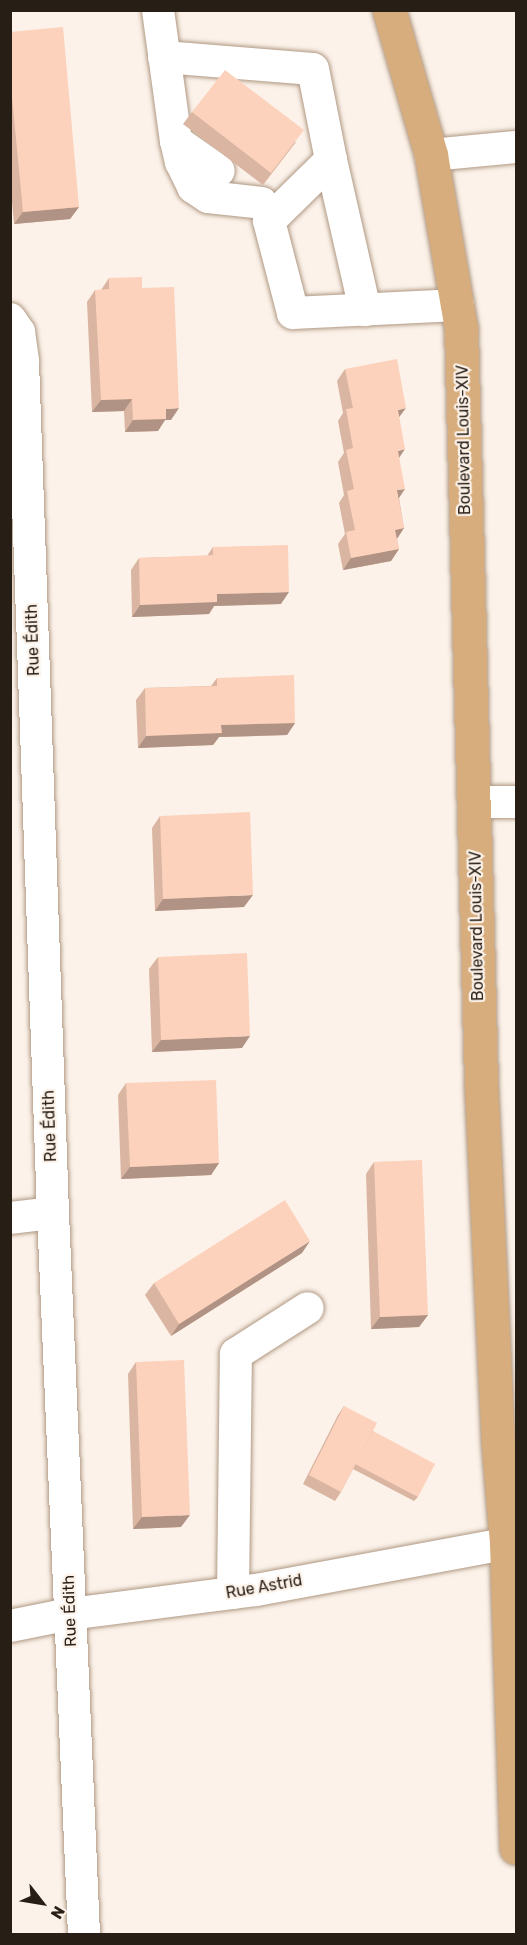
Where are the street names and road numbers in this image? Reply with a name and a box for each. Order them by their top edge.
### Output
street label: Boulevard Louis-XIV [453,365,475,515]
street label: Rue Édith [22,604,44,676]
street label: Boulevard Louis-XIV [466,851,488,1001]
street label: Rue Édith [39,1090,61,1162]
street label: Rue Astrid [224,1571,304,1603]
street label: Rue Édith [59,1575,81,1647]

